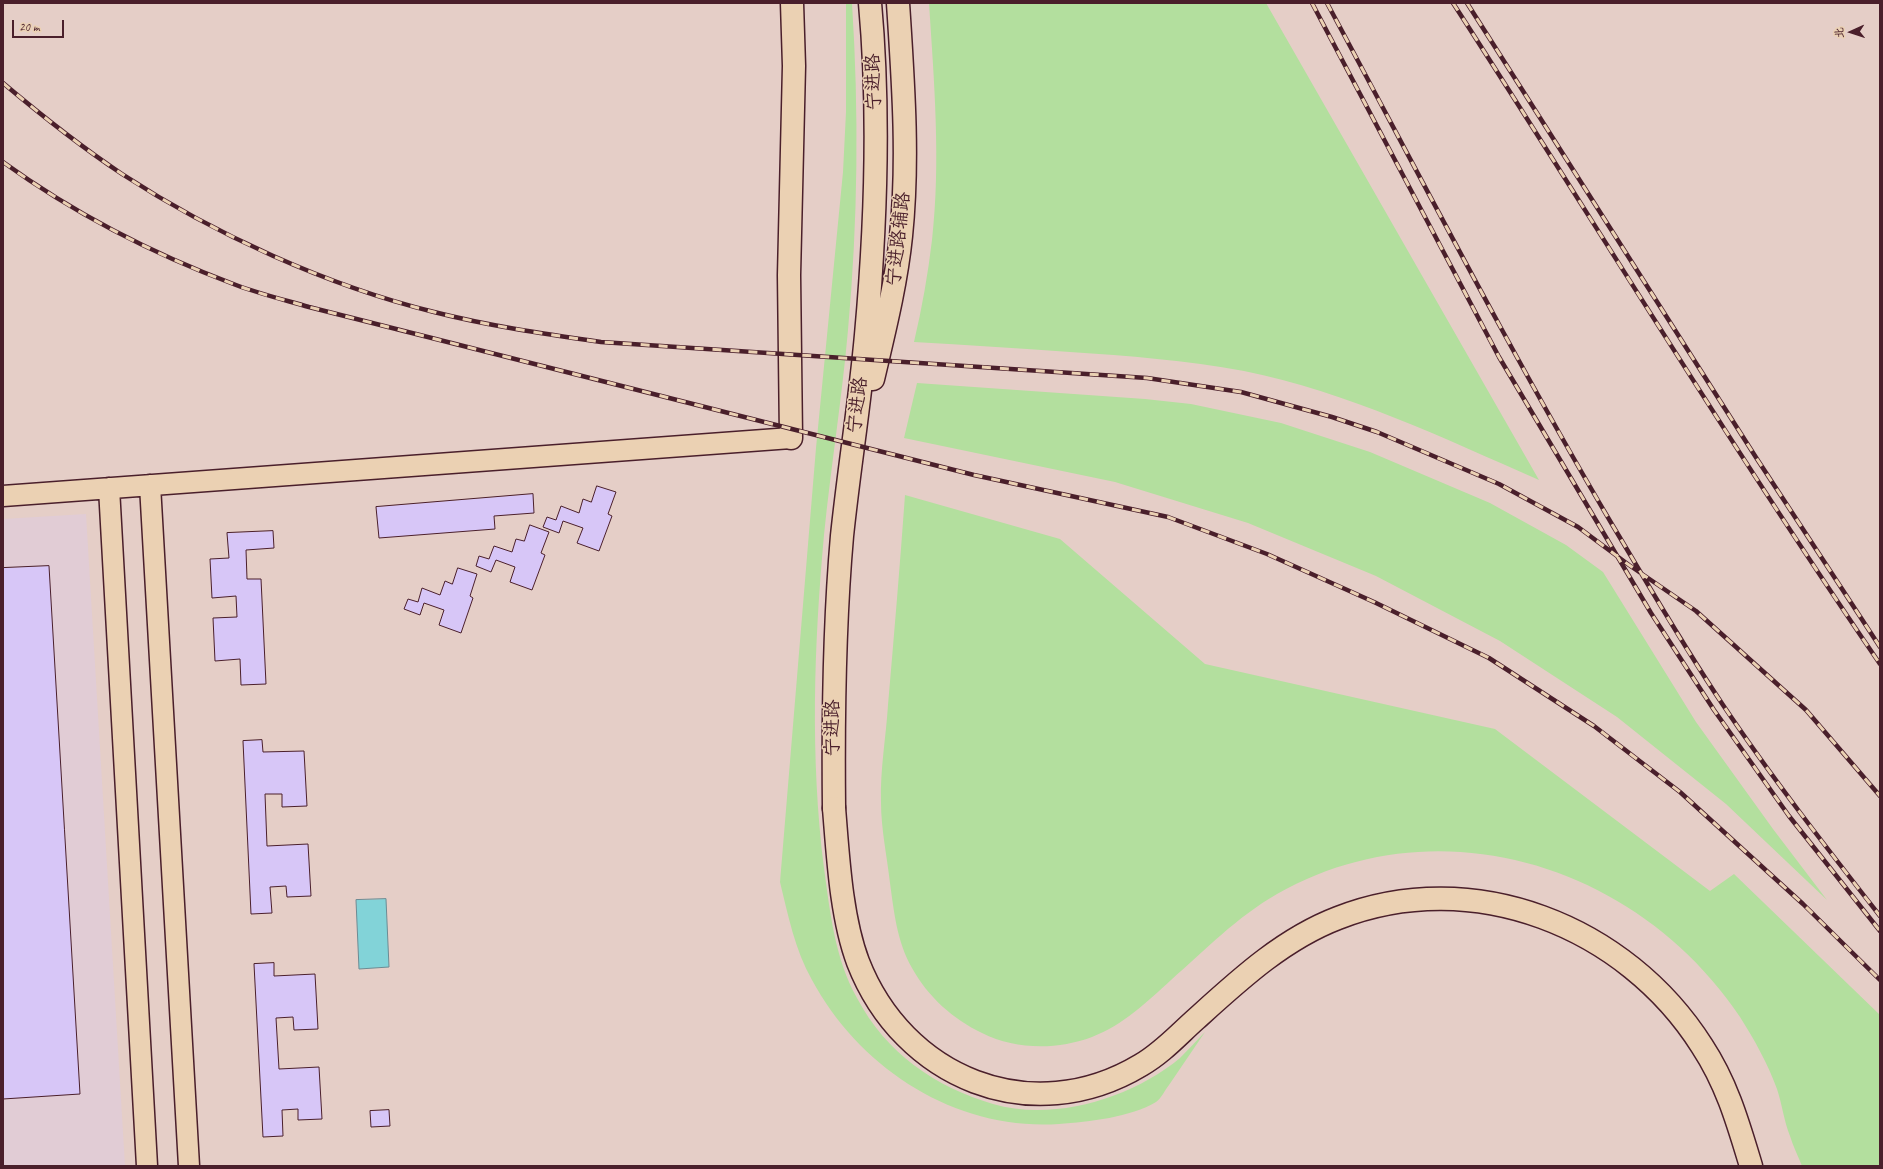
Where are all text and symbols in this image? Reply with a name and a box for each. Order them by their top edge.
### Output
scale bar [14,12,66,38]
north arrow [1831,12,1871,52]
text: 20 m [19,19,39,35]
text: 北 [1832,27,1846,38]
street label: 宁进路 [862,53,886,111]
street label: 宁进路辅路 [883,191,915,287]
street label: 宁进路 [843,375,873,435]
street label: 宁进路 [822,700,844,756]

